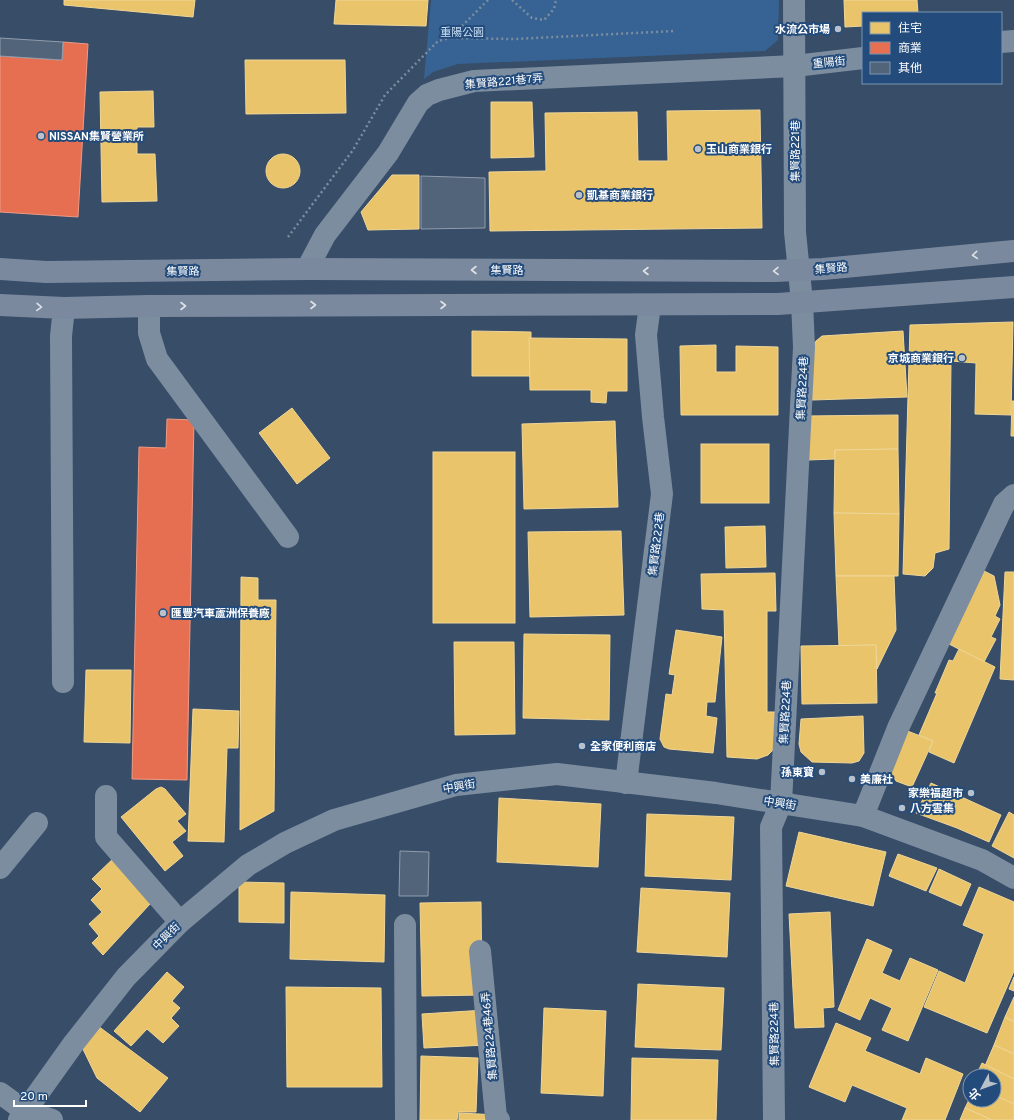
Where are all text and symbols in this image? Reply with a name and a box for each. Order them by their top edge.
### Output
legend [862,12,1002,84]
text: 住宅 [898,21,922,37]
place label: 水流公市場 [775,23,830,37]
marker: 水流公市場 [833,24,843,34]
park label: 重陽公園 [440,26,484,40]
text: 商業 [898,41,922,57]
street label: 重陽街 [812,54,846,72]
text: 其他 [898,61,922,77]
street label: 集賢路221巷7弄 [464,72,544,92]
street label: 集賢路221巷 [789,120,803,182]
place label: NISSAN集賢營業所 [49,130,144,144]
marker: NISSAN集賢營業所 [36,131,46,141]
place label: 玉山商業銀行 [706,143,772,157]
marker: 玉山商業銀行 [693,144,703,154]
place label: 凱基商業銀行 [587,189,653,203]
marker: 凱基商業銀行 [574,190,584,200]
one-way arrow [972,250,978,259]
street label: 集賢路 [814,261,848,277]
street label: 集賢路 [491,264,524,278]
street label: 集賢路 [166,265,200,279]
one-way arrow [471,266,477,274]
one-way arrow [643,267,649,275]
one-way arrow [773,267,779,275]
one-way arrow [310,301,316,309]
one-way arrow [440,301,446,309]
one-way arrow [36,302,42,311]
one-way arrow [180,302,186,310]
place label: 京城商業銀行 [888,352,954,366]
marker: 京城商業銀行 [957,353,967,363]
street label: 集賢路224巷 [794,356,812,420]
street label: 集賢路222巷 [646,511,668,577]
place label: 匯豐汽車蘆洲保養廠 [171,607,270,621]
marker: 匯豐汽車蘆洲保養廠 [158,608,168,618]
street label: 集賢路224巷 [777,680,795,744]
place label: 全家便利商店 [590,740,656,754]
marker: 全家便利商店 [577,741,587,751]
place label: 孫東寶 [781,766,814,780]
marker: 孫東寶 [817,767,827,777]
place label: 美廉社 [860,773,893,787]
marker: 美廉社 [847,774,857,784]
street label: 中興街 [442,777,477,797]
place label: 家樂福超市 [908,787,963,801]
marker: 家樂福超市 [966,788,976,798]
street label: 中興街 [762,794,797,813]
place label: 八方雲集 [910,802,954,816]
marker: 八方雲集 [897,803,907,813]
street label: 中興街 [150,920,183,953]
street label: 集賢路224巷46弄 [479,991,501,1081]
street label: 集賢路224巷 [767,1002,783,1066]
north arrow [962,1068,1002,1108]
scale bar [14,1082,86,1108]
text: 北 [966,1085,984,1103]
text: 20 m [20,1089,48,1105]

